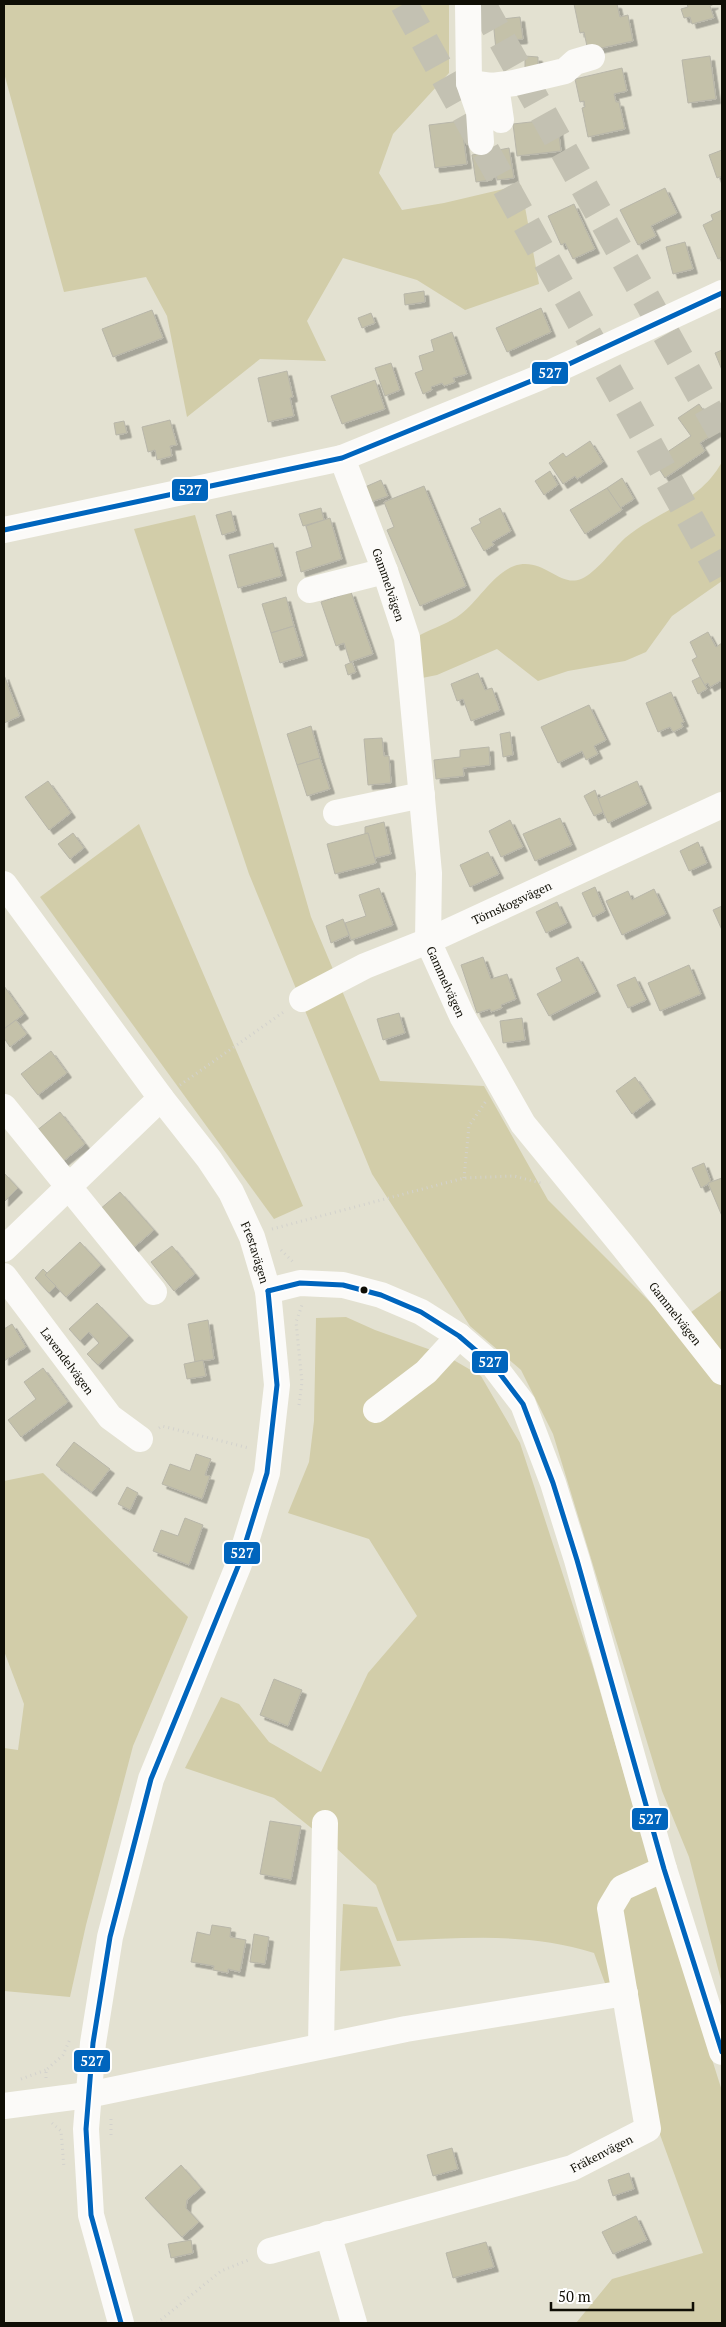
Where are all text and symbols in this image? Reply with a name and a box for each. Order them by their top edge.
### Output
line badge: 527 [531,361,569,385]
text: 527 [538,363,562,382]
line badge: 527 [171,478,209,502]
text: 527 [178,480,202,499]
street label: Gammelvägen [369,546,408,623]
street label: Törnskogsvägen [469,877,554,927]
street label: Gammelvägen [424,944,469,1019]
street label: Frestavägen [238,1219,273,1285]
street label: Gammelvägen [646,1279,705,1348]
unlabelled marker [359,1285,369,1295]
street label: Lavendelvägen [38,1324,98,1397]
line badge: 527 [471,1350,509,1374]
text: 527 [478,1352,502,1371]
line badge: 527 [223,1541,261,1565]
text: 527 [230,1543,254,1562]
line badge: 527 [631,1807,669,1831]
text: 527 [638,1809,662,1828]
line badge: 527 [73,2049,111,2073]
text: 527 [80,2051,104,2070]
street label: Fräkenvägen [567,2131,635,2175]
scale bar [551,2280,694,2312]
text: 50 m [558,2286,591,2306]

